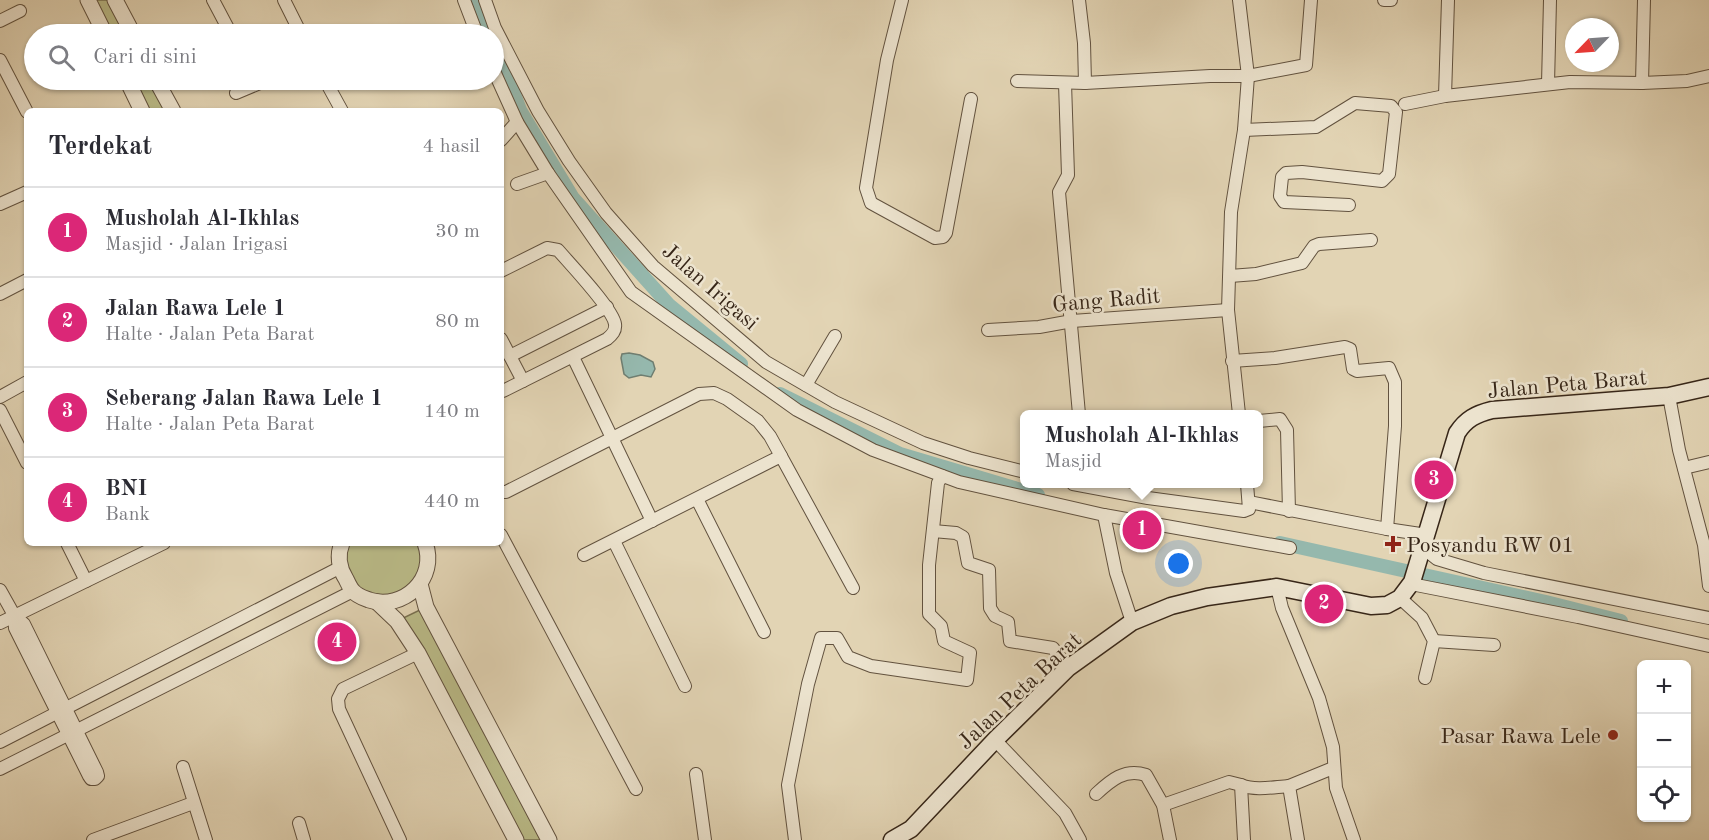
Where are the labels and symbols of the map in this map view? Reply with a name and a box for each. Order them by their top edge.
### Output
north arrow [1565,18,1619,72]
street label: Jalan Irigasi [657,240,762,335]
street label: Gang Radit [1051,285,1161,317]
street label: Jalan Peta Barat [1487,367,1648,403]
pin: 3 [1414,458,1454,502]
pin: 1 [1122,508,1162,552]
marker: Posyandu RW 01 [1384,535,1402,553]
place label: Posyandu RW 01 [1406,535,1574,557]
your location [1164,549,1193,578]
pin: 2 [1304,582,1344,626]
pin: 4 [318,620,356,664]
street label: Jalan Peta Barat [954,629,1086,754]
place label: Pasar Rawa Lele [1440,726,1601,748]
marker: Pasar Rawa Lele [1606,728,1620,742]

